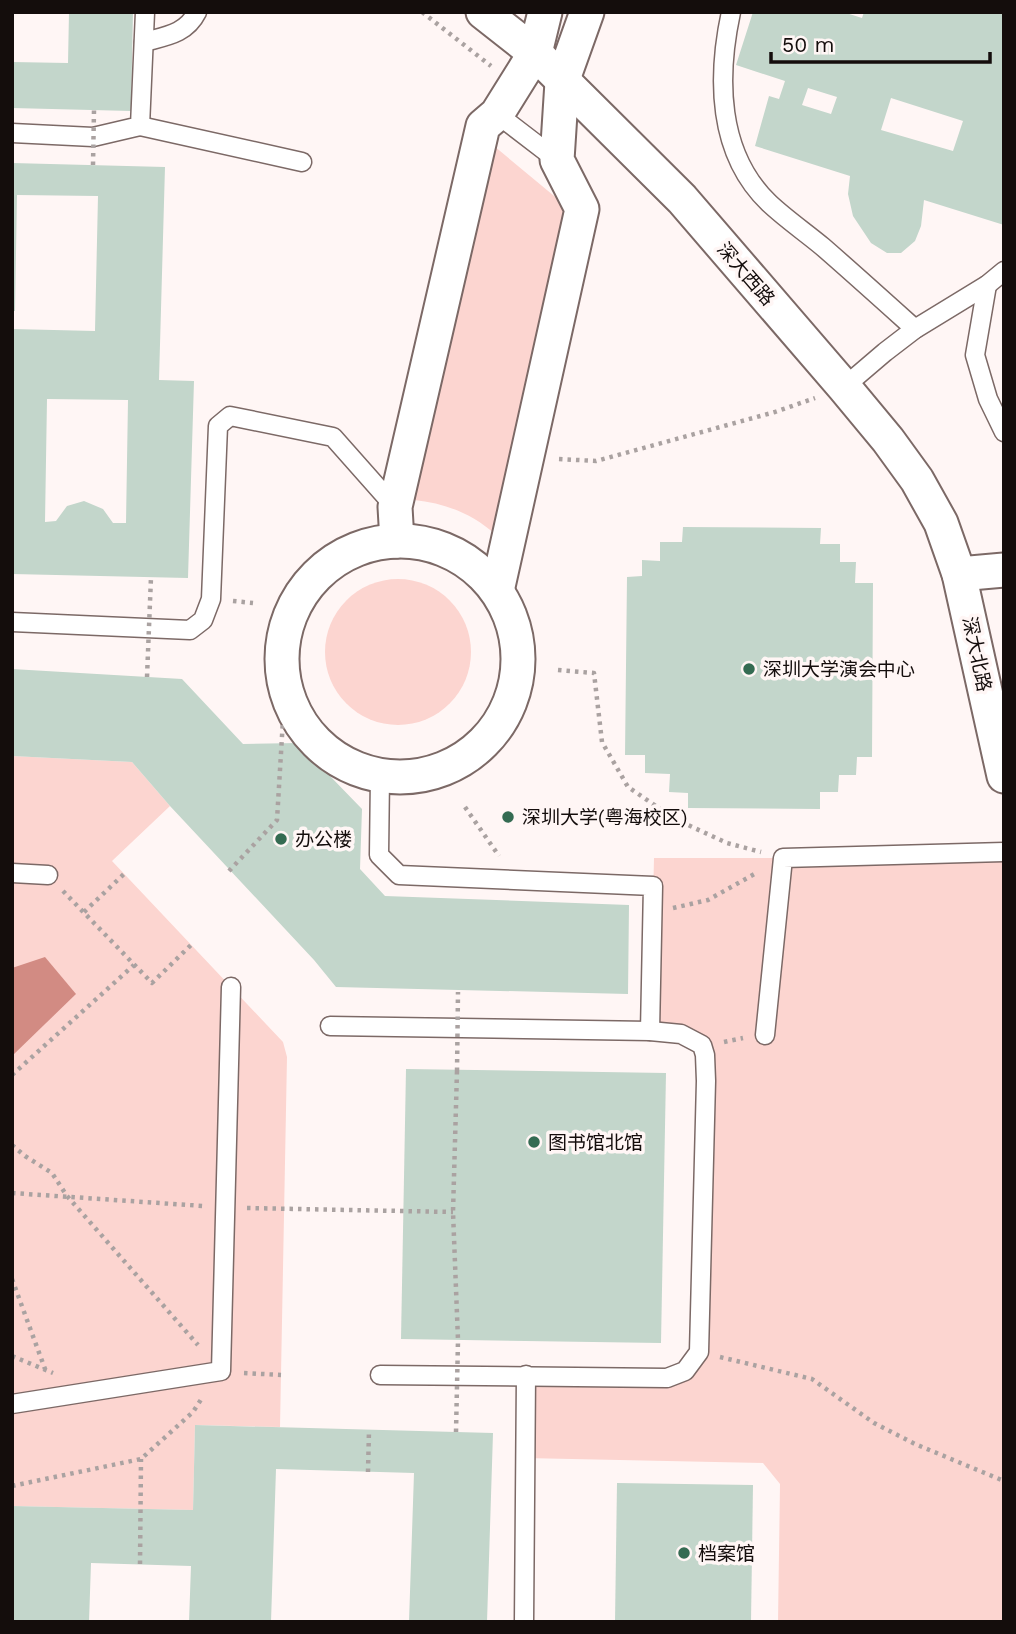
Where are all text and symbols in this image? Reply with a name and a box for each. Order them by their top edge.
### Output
scale bar [771,21,990,65]
text: 50 m [782,32,834,57]
street label: 深大西路 [712,238,780,310]
street label: 深大北路 [958,614,996,694]
place label: 深圳大学演会中心 [763,658,915,681]
marker: 深圳大学演会中心 [741,661,757,677]
place label: 深圳大学(粤海校区) [522,806,687,829]
marker: 深圳大学(粤海校区) [500,809,516,825]
place label: 办公楼 [295,828,352,851]
marker: 办公楼 [273,831,289,847]
place label: 图书馆北馆 [548,1131,643,1154]
marker: 图书馆北馆 [526,1134,542,1150]
place label: 档案馆 [698,1542,755,1565]
marker: 档案馆 [676,1545,692,1561]

